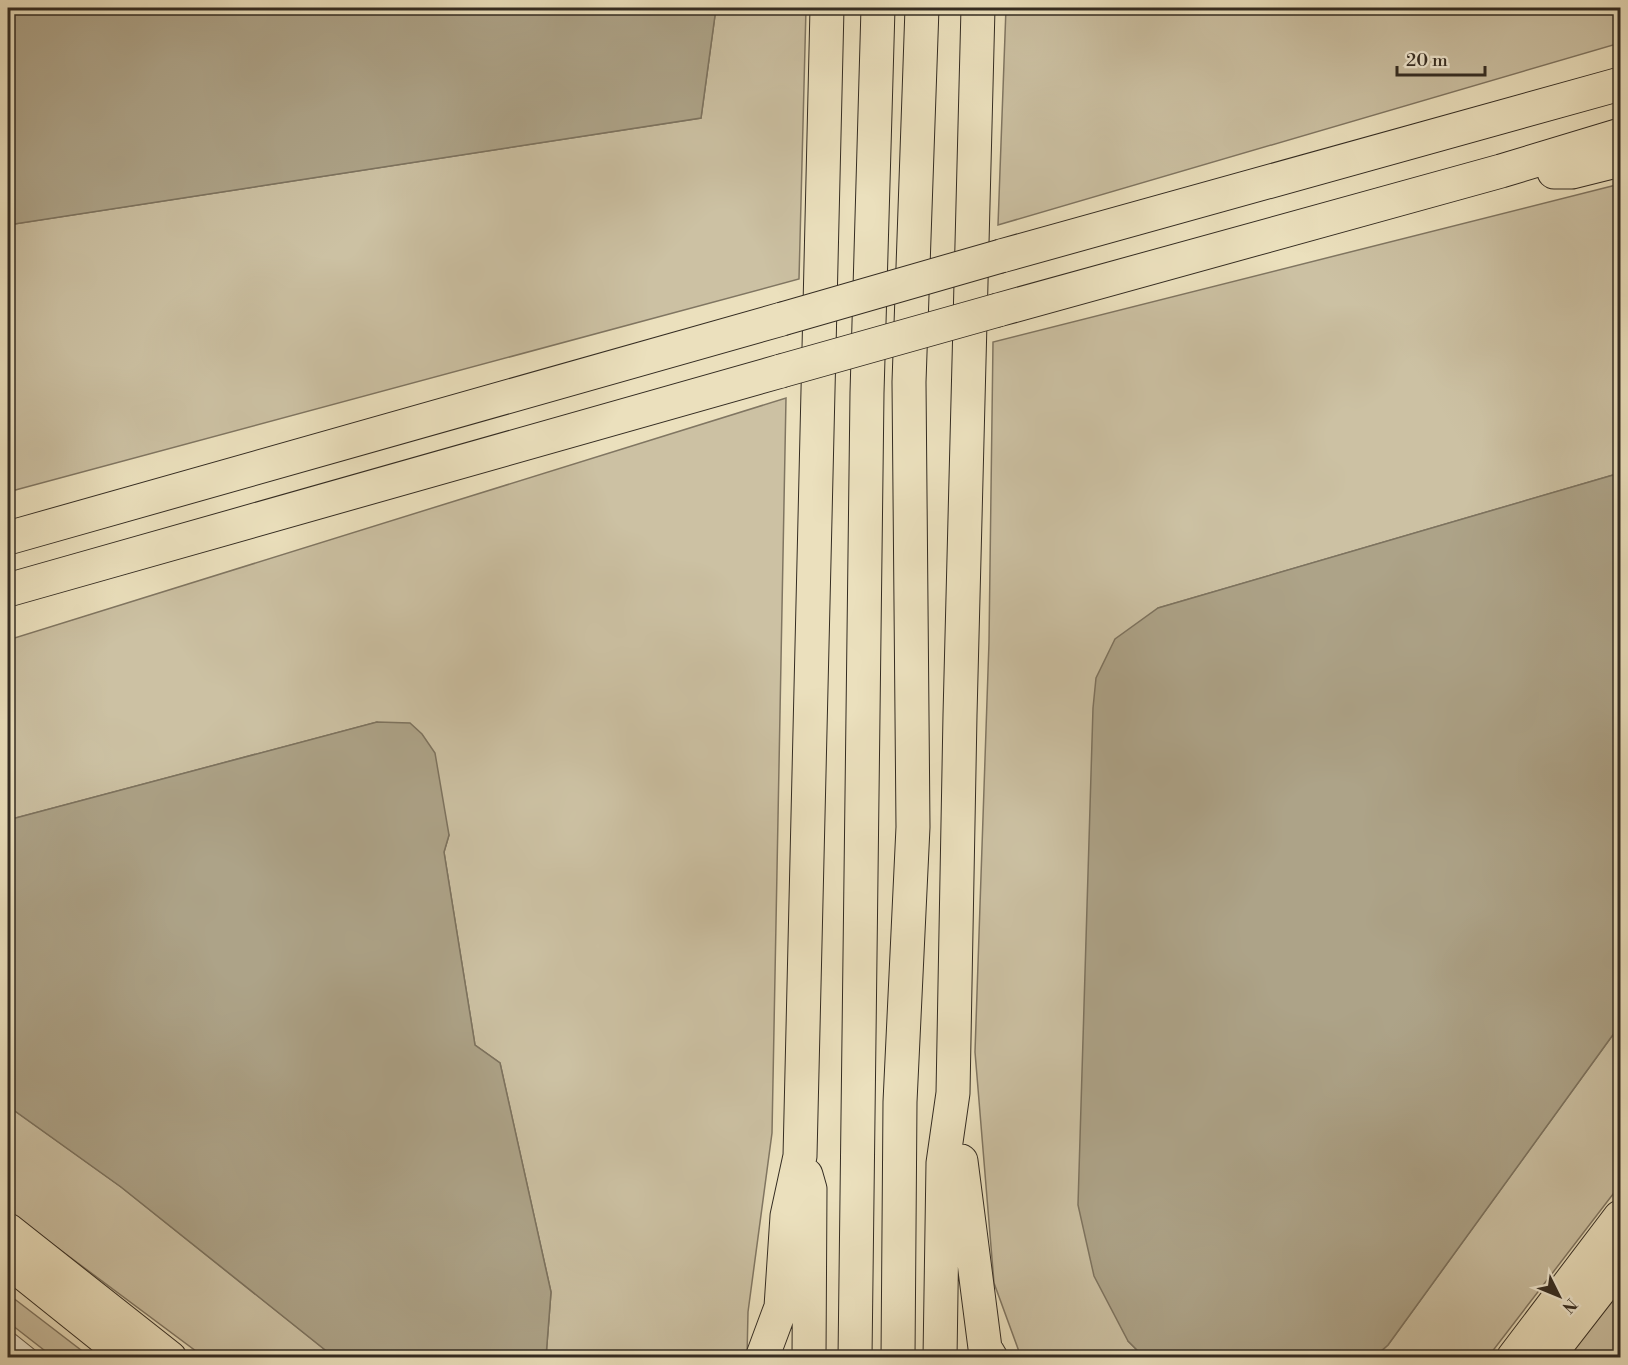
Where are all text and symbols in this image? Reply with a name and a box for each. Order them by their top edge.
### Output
scale bar [1397,39,1486,77]
text: 20 m [1406,49,1448,72]
north arrow [1529,1266,1589,1326]
text: N [1557,1294,1581,1317]

